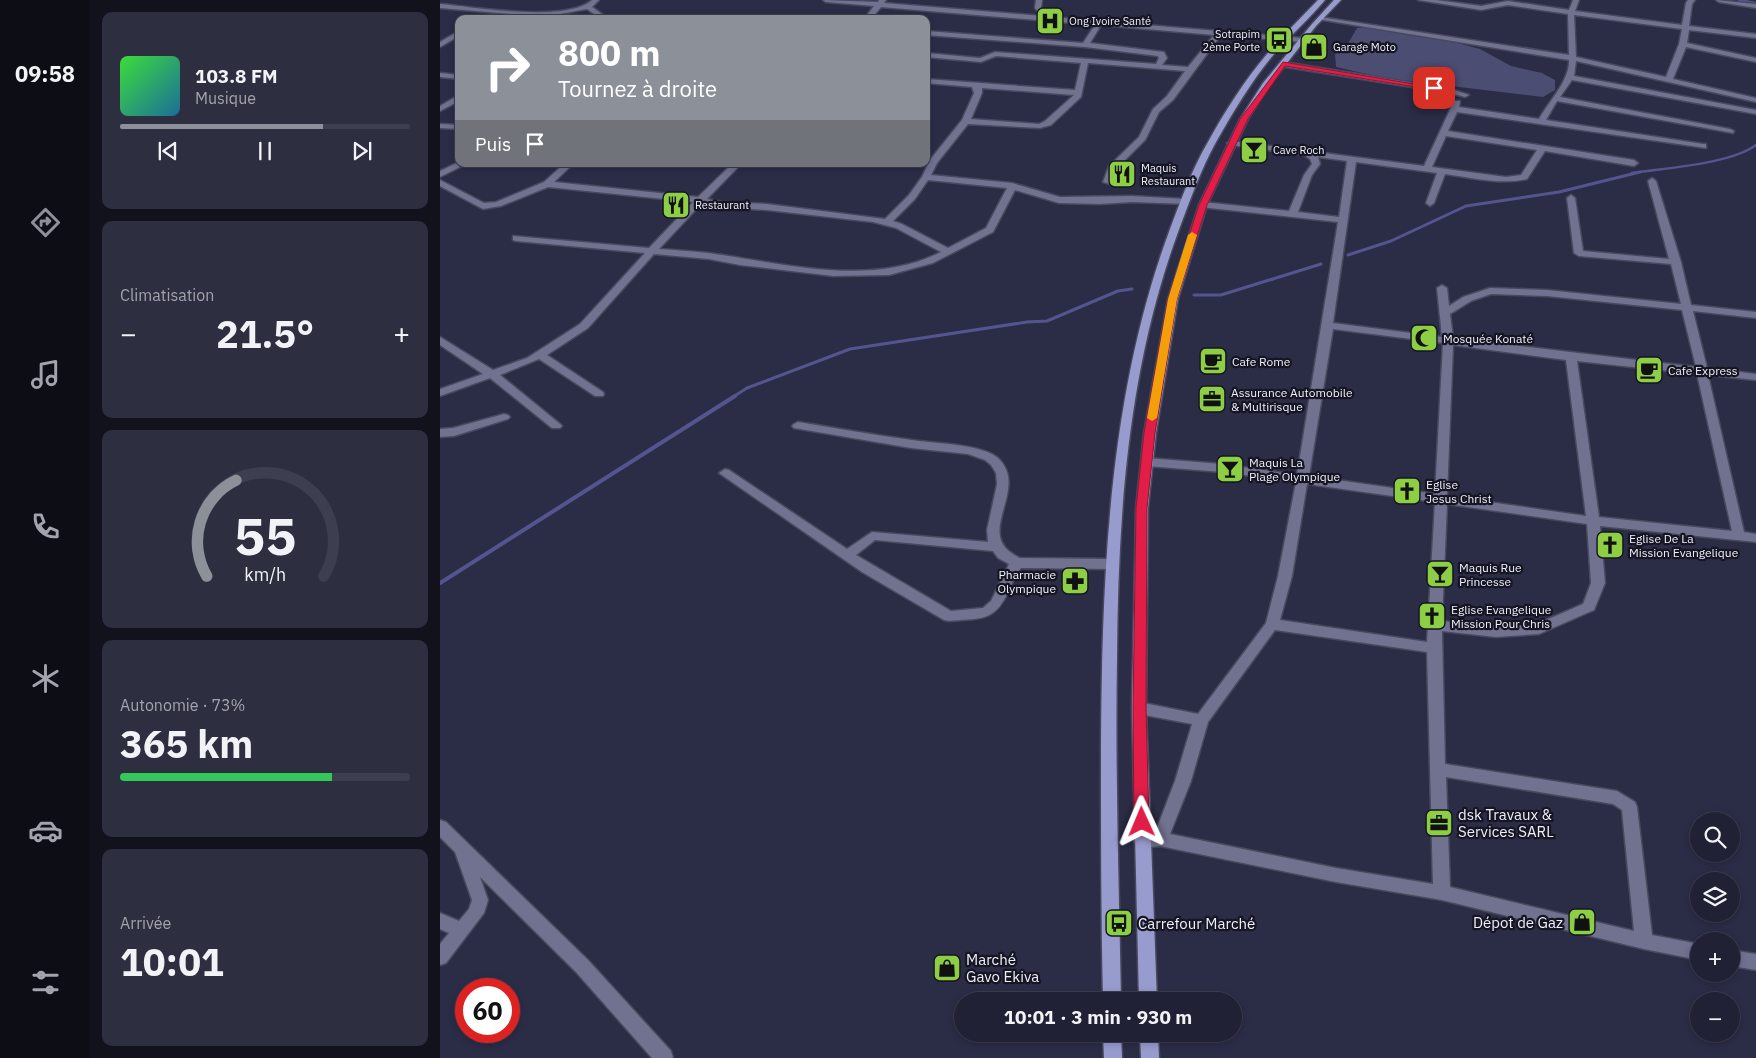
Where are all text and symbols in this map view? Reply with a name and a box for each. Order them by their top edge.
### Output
hospital icon: Ong Ivoire Santé [1035,6,1065,36]
place label: Ong Ivoire Santé [1069,14,1151,28]
bus stop icon: Sotrapim 2ème Porte [1264,25,1294,55]
place label: Sotrapim 2ème Porte [1203,27,1260,54]
text: 800 m [558,30,661,76]
shop icon: Garage Moto [1299,32,1329,62]
icon: right [475,35,540,100]
place label: Garage Moto [1333,40,1396,54]
text: 09:58 [15,59,75,88]
text: 103.8 FM [195,64,278,88]
pin [1413,67,1455,109]
text: Tournez à droite [558,74,717,103]
icon: arrive [1420,74,1448,102]
text: Musique [195,88,256,108]
icon: arrive [521,130,549,158]
text: Puis [475,132,511,156]
bar icon: Cave Roch [1239,135,1269,165]
icon: previous [154,137,182,165]
icon: pause [251,137,279,165]
icon: next [348,137,376,165]
place label: Cave Roch [1273,143,1324,157]
restaurant icon: Maquis Restaurant [1107,159,1137,189]
place label: Maquis Restaurant [1141,161,1195,188]
restaurant icon: Restaurant [661,190,691,220]
place label: Restaurant [695,198,749,212]
icon: directions [28,205,63,240]
text: Climatisation [120,285,214,305]
text: 21.5° [216,309,314,358]
text: − [120,315,137,352]
text: + [393,315,410,352]
mosque icon: Mosquée Konaté [1409,323,1439,353]
place label: Mosquée Konaté [1443,331,1534,346]
cafe icon: Cafe Rome [1198,346,1228,376]
place label: Cafe Rome [1232,354,1291,369]
cafe icon: Cafe Express [1634,355,1664,385]
icon: music [28,357,63,392]
place label: Cafe Express [1668,363,1738,378]
office icon: Assurance Automobile & Multirisque [1197,384,1227,414]
place label: Assurance Automobile & Multirisque [1231,385,1353,414]
bar icon: Maquis La Plage Olympique [1215,454,1245,484]
place label: Maquis La Plage Olympique [1249,455,1340,484]
church icon: Eglise Jesus Christ [1392,476,1422,506]
place label: Eglise Jesus Christ [1426,477,1492,506]
text: 55 [234,502,296,569]
icon: phone [28,509,63,544]
church icon: Eglise De La Mission Evangelique [1595,530,1625,560]
place label: Eglise De La Mission Evangelique [1629,531,1739,560]
bar icon: Maquis Rue Princesse [1425,559,1455,589]
place label: Maquis Rue Princesse [1459,560,1522,589]
text: km/h [244,563,286,586]
pharmacy icon: Pharmacie Olympique [1060,566,1090,596]
place label: Pharmacie Olympique [998,567,1056,596]
church icon: Eglise Evangelique Mission Pour Chris [1417,601,1447,631]
place label: Eglise Evangelique Mission Pour Chris [1451,602,1552,631]
icon: climate [28,661,63,696]
text: Autonomie · 73% [120,695,245,715]
text: 365 km [120,719,253,768]
position arrow [1115,795,1167,847]
place label: dsk Travaux & Services SARL [1458,805,1554,841]
office icon: dsk Travaux & Services SARL [1424,808,1454,838]
map controls [1690,812,1740,1042]
button: search [1690,812,1740,862]
icon: car [28,813,63,848]
button: layers [1690,872,1740,922]
shop icon: Dépot de Gaz [1567,907,1597,937]
bus stop icon: Carrefour Marché [1104,908,1134,938]
text: Arrivée [120,913,171,933]
place label: Dépot de Gaz [1473,913,1563,932]
place label: Carrefour Marché [1138,914,1255,933]
button: + [1690,932,1740,982]
text: 10:01 [120,937,224,986]
place label: Marché Gavo Ekiva [966,950,1039,986]
shop icon: Marché Gavo Ekiva [932,953,962,983]
icon: filters [28,965,63,1000]
speed limit sign: 60 [455,978,520,1043]
button: − [1690,992,1740,1042]
text: 10:01 · 3 min · 930 m [1004,1005,1192,1029]

